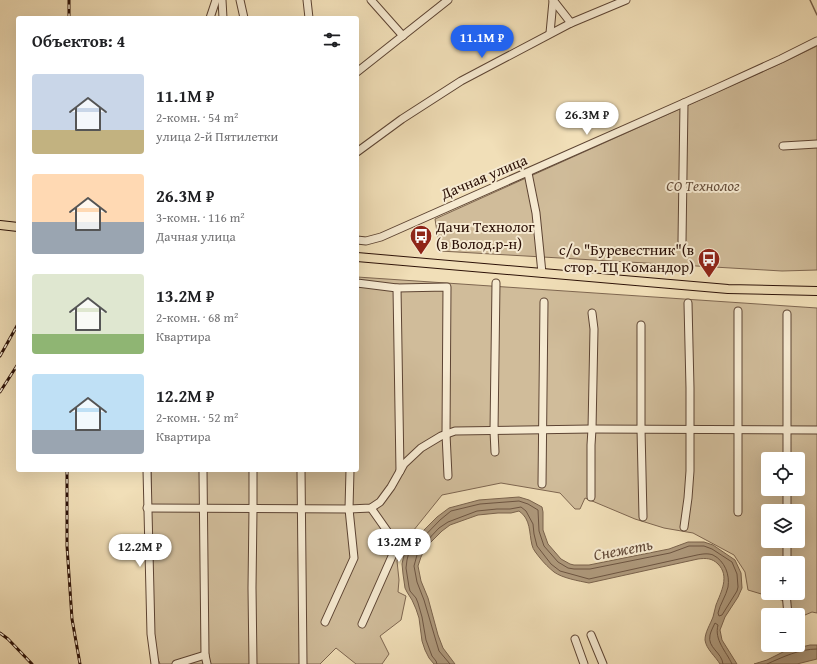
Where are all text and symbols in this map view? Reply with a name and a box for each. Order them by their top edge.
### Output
pin: 11.1M ₽ [445,25,519,59]
text: Объектов: 4 [32,28,125,53]
text: 11.1M ₽ [460,28,504,47]
icon: filters [321,29,343,51]
text: 11.1M ₽ [156,83,214,108]
icon: home [64,90,112,138]
pin: 26.3M ₽ [550,102,624,136]
text: 26.3M ₽ [565,105,609,124]
text: 2-комн. · 54 m² [156,108,238,127]
text: улица 2-й Пятилетки [156,127,278,146]
street label: Дачная улица [436,149,531,205]
park label: СО Технолог [666,175,740,196]
text: 26.3M ₽ [156,183,214,208]
icon: home [64,190,112,238]
text: 3-комн. · 116 m² [156,208,245,227]
place label: Дачи Технолог (в Волод.р-н) [435,216,535,254]
bus stop icon: Дачи Технолог (в Волод.р-н) [408,223,434,256]
text: Дачная улица [156,227,236,246]
place label: с/о "Буревестник"(в стор. ТЦ Командор) [559,239,694,277]
bus stop icon: с/о "Буревестник"(в стор. ТЦ Командор) [696,246,722,279]
text: 13.2M ₽ [156,283,214,308]
icon: home [64,290,112,338]
text: 2-комн. · 68 m² [156,308,238,327]
text: Квартира [156,327,211,346]
text: 12.2M ₽ [156,383,214,408]
icon: home [64,390,112,438]
text: 2-комн. · 52 m² [156,408,238,427]
text: Квартира [156,427,211,446]
map controls [761,452,805,652]
button: locate [761,452,805,496]
button: layers [761,504,805,548]
pin: 13.2M ₽ [362,529,436,563]
water label: Снежеть [591,531,655,566]
text: 13.2M ₽ [377,532,421,551]
pin: 12.2M ₽ [103,534,177,568]
text: 12.2M ₽ [118,537,162,556]
button: + [761,556,805,600]
button: − [761,608,805,652]

